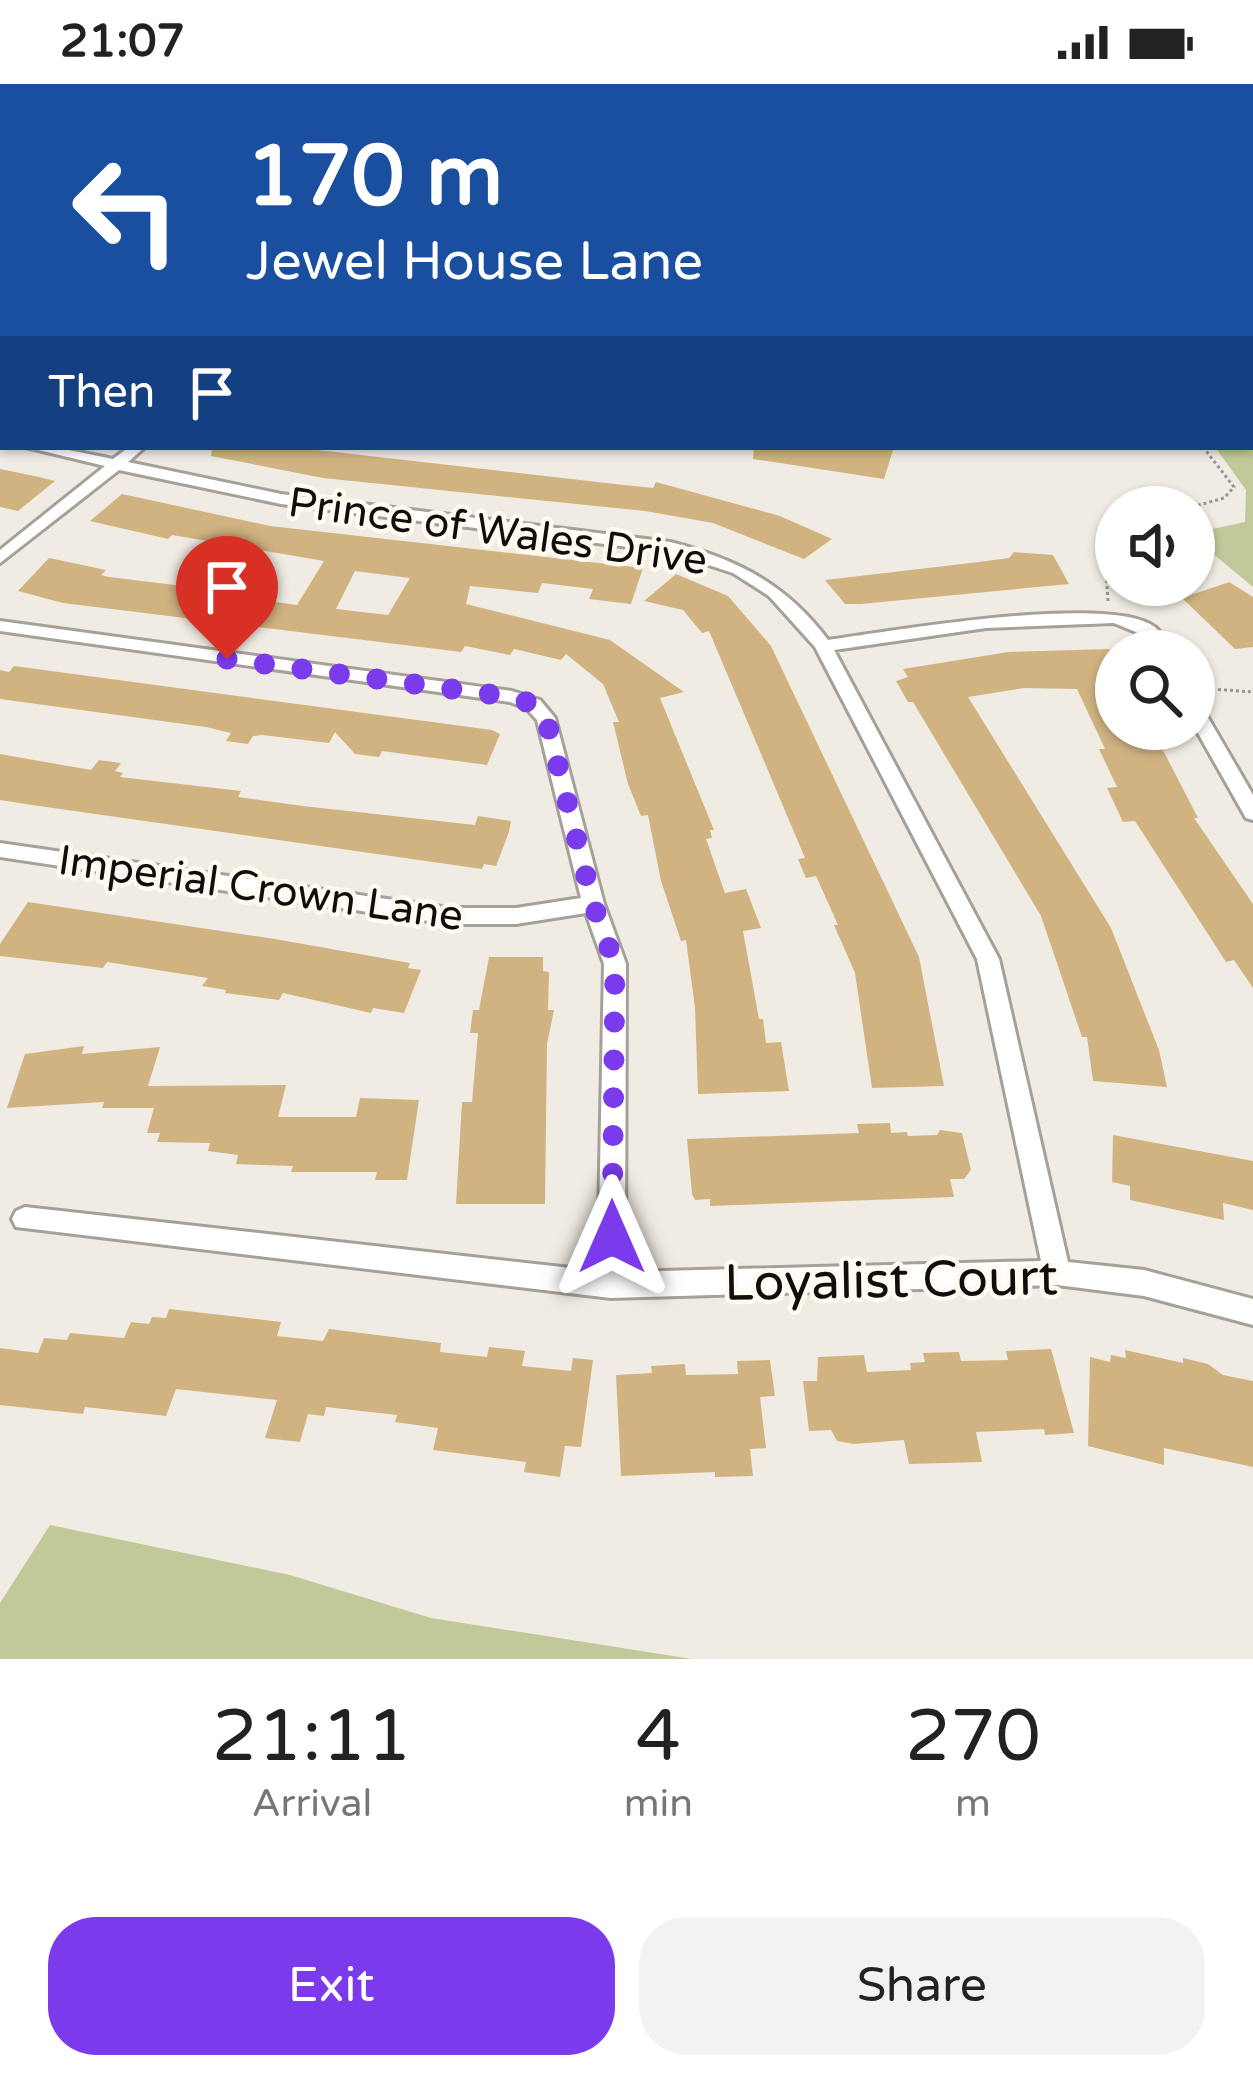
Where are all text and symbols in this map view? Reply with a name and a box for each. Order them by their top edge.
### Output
text: 21:07 [60,15,185,69]
text: 170 m [246,127,503,228]
icon: left [48,132,204,288]
text: Jewel House Lane [246,229,703,294]
icon: arrive [179,360,245,426]
text: Then [48,366,155,420]
street label: Prince of Wales Drive [285,477,710,586]
map controls [1095,486,1215,750]
button: sound [1095,486,1215,606]
pin [176,536,278,659]
icon: arrive [194,554,260,620]
button: search [1095,630,1215,750]
street label: Imperial Crown Lane [55,835,467,942]
position arrow [549,1174,675,1300]
street label: Loyalist Court [724,1247,1059,1315]
text: 21:11 [212,1694,412,1781]
text: 4 [636,1694,681,1781]
text: 270 [905,1694,1041,1781]
text: Arrival [252,1780,372,1827]
text: min [624,1780,693,1827]
text: m [955,1780,991,1827]
button: Exit [48,1917,615,2055]
button: Share [639,1917,1205,2055]

